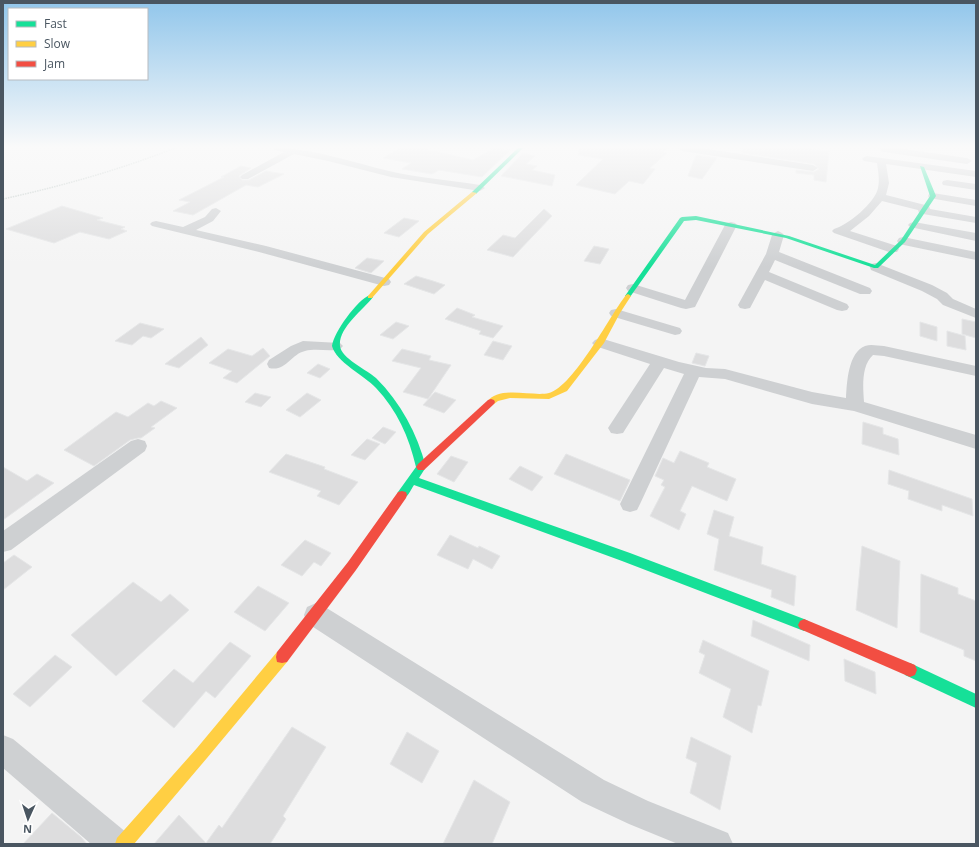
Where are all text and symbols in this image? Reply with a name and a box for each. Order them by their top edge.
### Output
legend [8,8,148,80]
text: Fast [44,15,67,32]
text: Slow [44,35,71,52]
text: Jam [43,55,65,72]
north arrow [8,799,48,839]
text: N [23,822,32,837]

